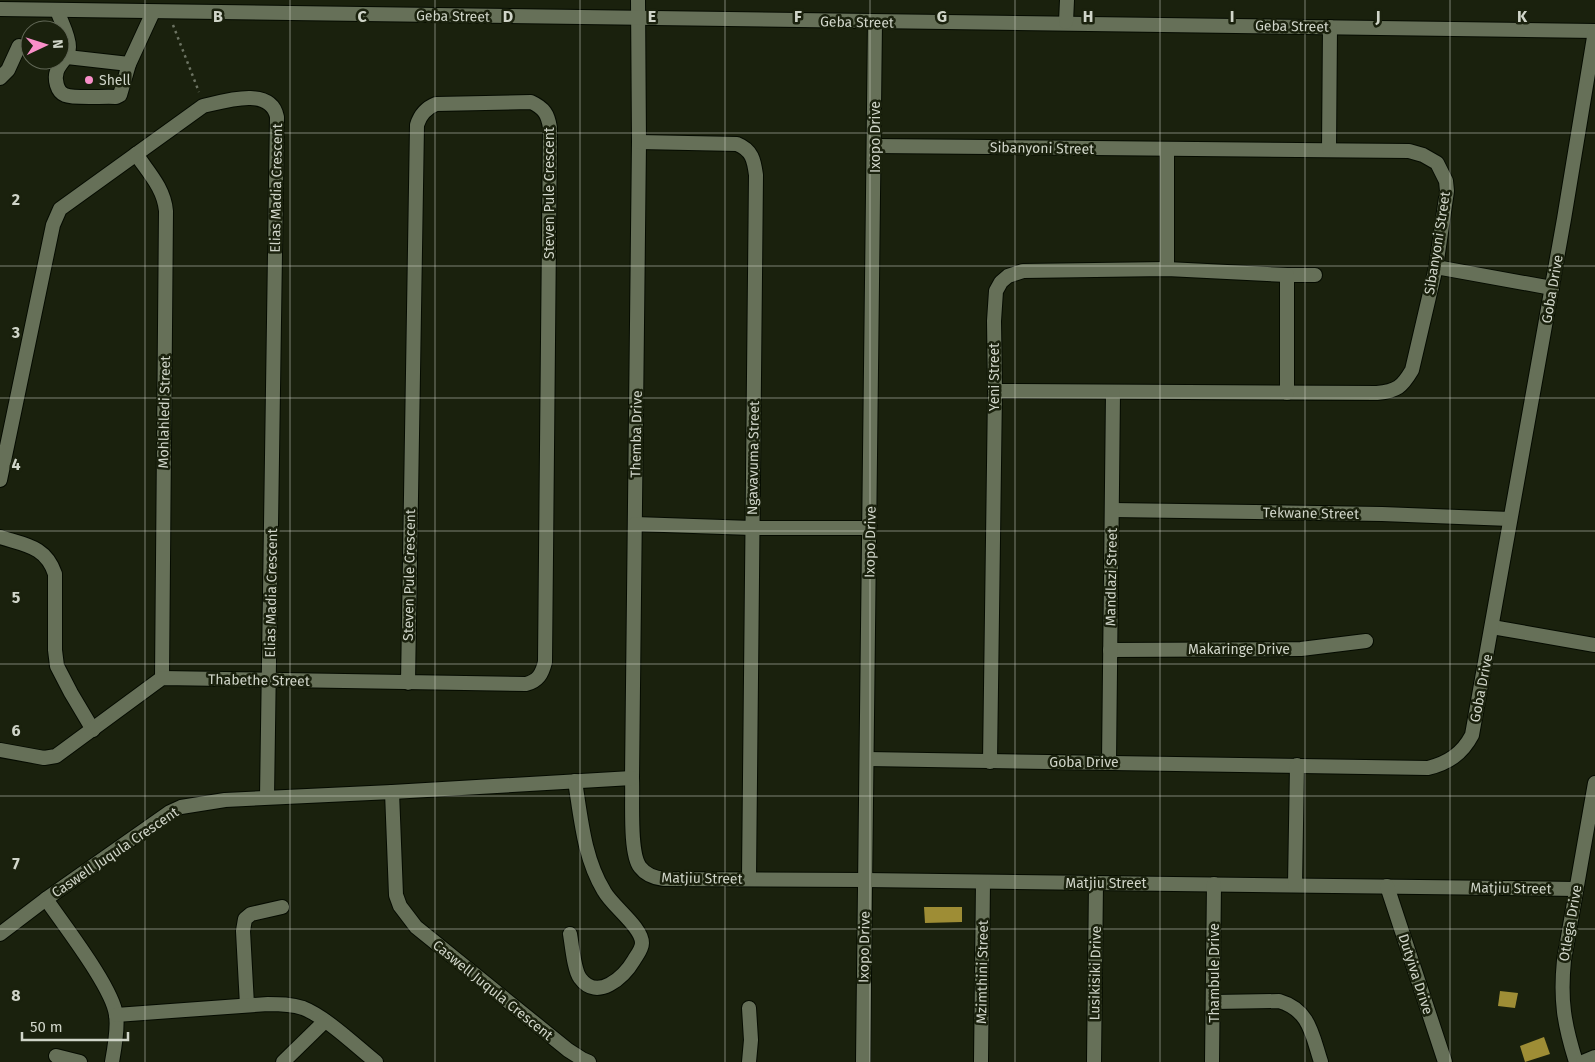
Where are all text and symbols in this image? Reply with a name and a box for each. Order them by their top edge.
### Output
text: B [213,7,223,26]
text: C [357,7,367,26]
street label: Geba Street [416,7,491,26]
text: D [503,7,513,26]
text: E [648,7,656,26]
text: F [794,7,802,26]
text: G [937,7,947,26]
text: H [1083,7,1093,26]
text: I [1230,7,1234,26]
text: J [1374,7,1381,26]
text: K [1517,7,1528,26]
street label: Geba Street [820,13,895,32]
street label: Geba Street [1255,17,1330,36]
north arrow [20,20,70,70]
text: N [49,39,66,49]
place label: Shell [99,72,131,89]
marker: Shell [83,74,95,86]
street label: Ixopo Drive [867,101,884,173]
street label: Elias Madia Crescent [267,122,286,253]
street label: Steven Pule Crescent [541,126,558,259]
street label: Sibanyoni Street [990,139,1095,158]
street label: Sibanyoni Street [1421,189,1454,296]
text: 2 [12,190,20,209]
street label: Goba Drive [1538,253,1567,325]
text: 3 [11,323,20,342]
street label: Yeni Street [986,342,1003,411]
street label: Mohlahledi Street [155,355,174,469]
street label: Themba Drive [627,390,646,478]
street label: Ngavavuma Street [744,400,763,515]
text: 4 [11,455,21,474]
street label: Tekwane Street [1263,504,1360,523]
street label: Ixopo Drive [861,506,880,578]
street label: Steven Pule Crescent [400,508,419,641]
street label: Elias Madia Crescent [262,527,281,658]
street label: Mandlazi Street [1102,527,1121,626]
text: 5 [12,588,21,607]
street label: Makaringe Drive [1188,641,1290,658]
street label: Goba Drive [1467,652,1496,724]
street label: Thabethe Street [208,671,311,690]
text: 6 [11,721,21,740]
street label: Goba Drive [1049,754,1119,771]
street label: Caswell Juqula Crescent [49,803,183,901]
text: 7 [12,854,20,873]
street label: Matjiu Street [661,869,744,888]
street label: Matjiu Street [1065,875,1148,892]
street label: Matjiu Street [1470,879,1553,898]
street label: Otlega Drive [1555,883,1586,963]
street label: Ixopo Drive [855,911,874,983]
street label: Mzimthini Street [973,919,992,1024]
street label: Thambule Drive [1206,923,1223,1023]
street label: Lusikisiki Drive [1086,926,1105,1020]
street label: Dutyiva Drive [1394,932,1437,1017]
street label: Caswell Juqula Crescent [429,937,557,1045]
text: 8 [11,986,21,1005]
scale bar [22,1010,129,1042]
text: 50 m [30,1018,63,1036]

